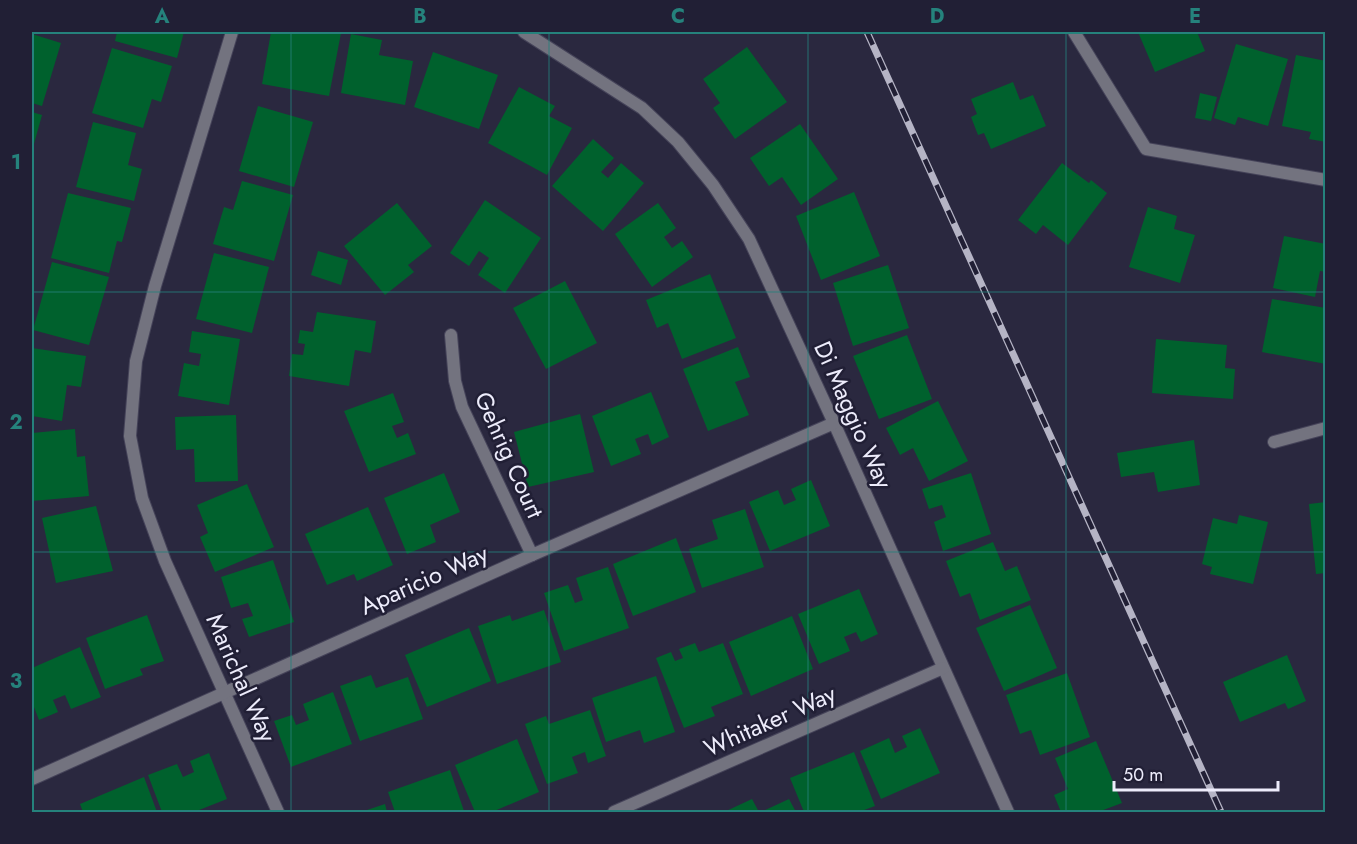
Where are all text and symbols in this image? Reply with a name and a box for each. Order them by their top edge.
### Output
text: A [154,2,170,31]
text: B [413,2,427,31]
text: C [671,2,685,31]
text: D [930,2,944,31]
text: E [1189,2,1201,31]
text: 1 [11,148,21,177]
street label: Di Maggio Way [805,336,902,494]
street label: Gehrig Court [466,386,553,524]
text: 2 [9,408,23,437]
street label: Aparicio Way [354,536,494,623]
street label: Marichal Way [198,608,286,748]
text: 3 [10,667,22,696]
street label: Whitaker Way [698,676,842,765]
scale bar [1114,754,1278,792]
text: 50 m [1123,762,1163,788]

